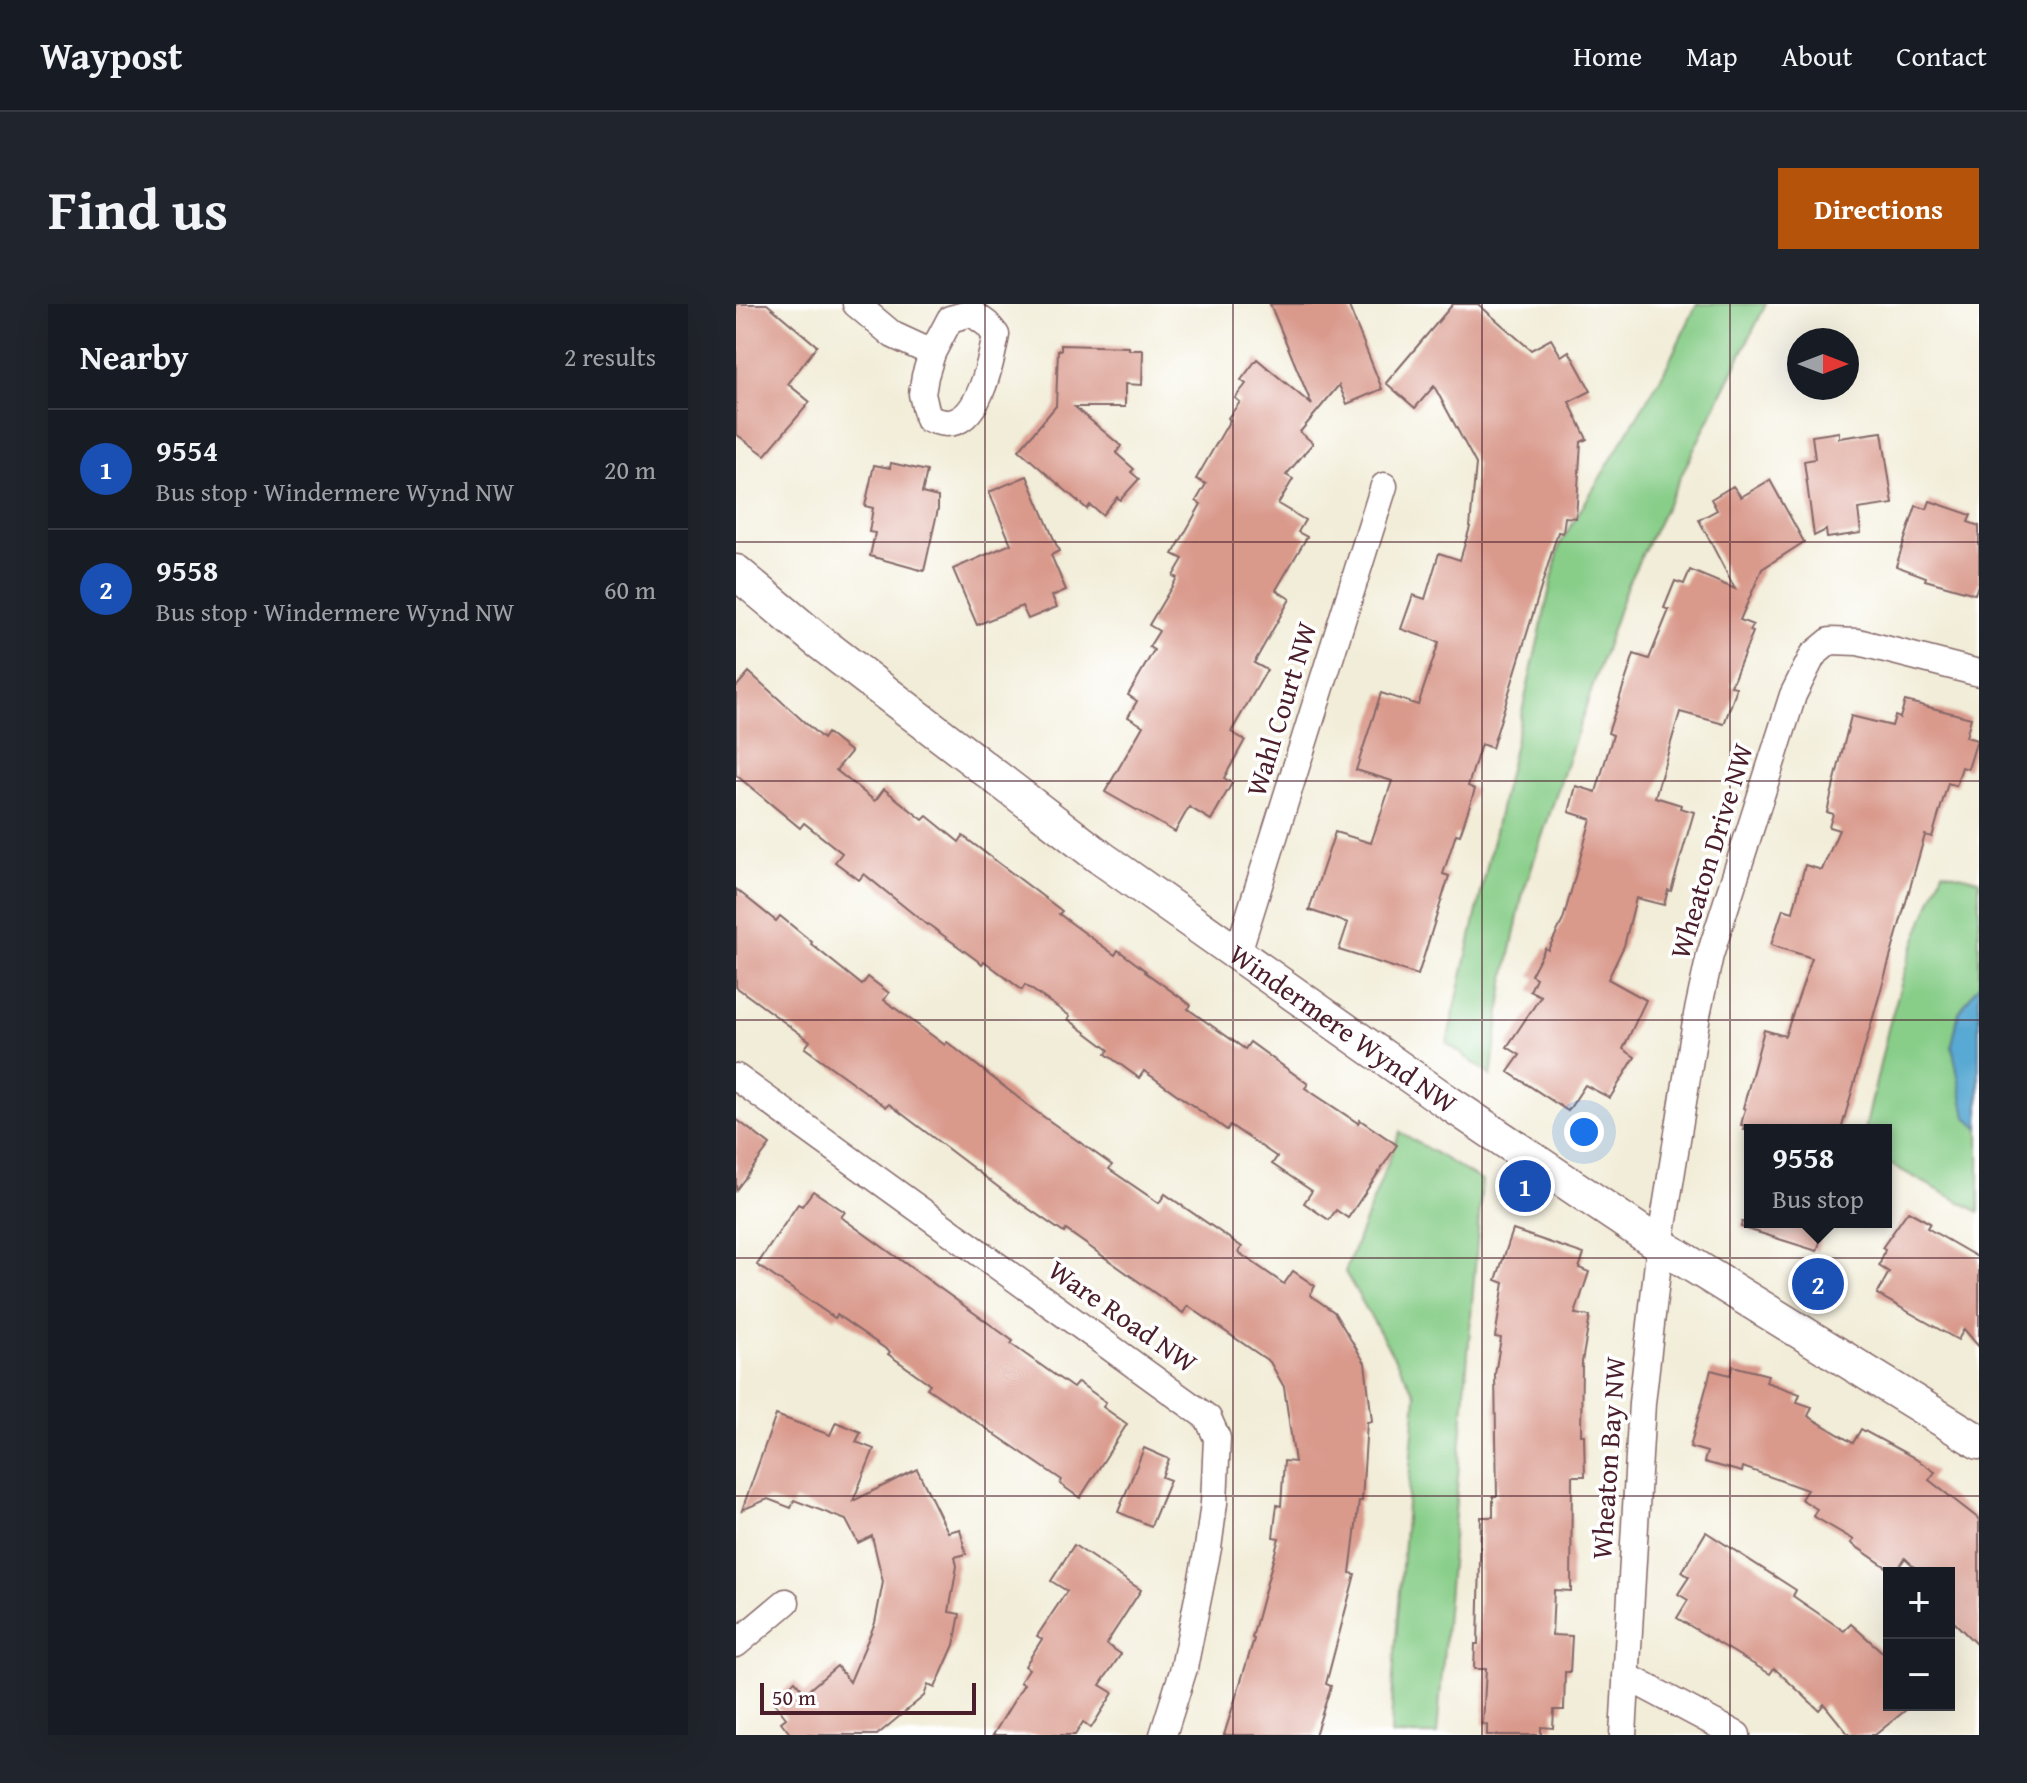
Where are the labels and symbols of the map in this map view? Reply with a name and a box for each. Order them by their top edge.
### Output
north arrow [1787,328,1859,400]
street label: Wahl Court NW [1235,617,1327,801]
street label: Wheaton Drive NW [1658,738,1763,964]
street label: Windermere Wynd NW [1221,934,1466,1123]
your location [1564,1112,1604,1152]
pin: 1 [1499,1156,1551,1216]
street label: Ware Road NW [1041,1249,1206,1382]
pin: 2 [1792,1254,1844,1314]
street label: Wheaton Bay NW [1580,1355,1635,1561]
scale bar [760,1679,976,1715]

